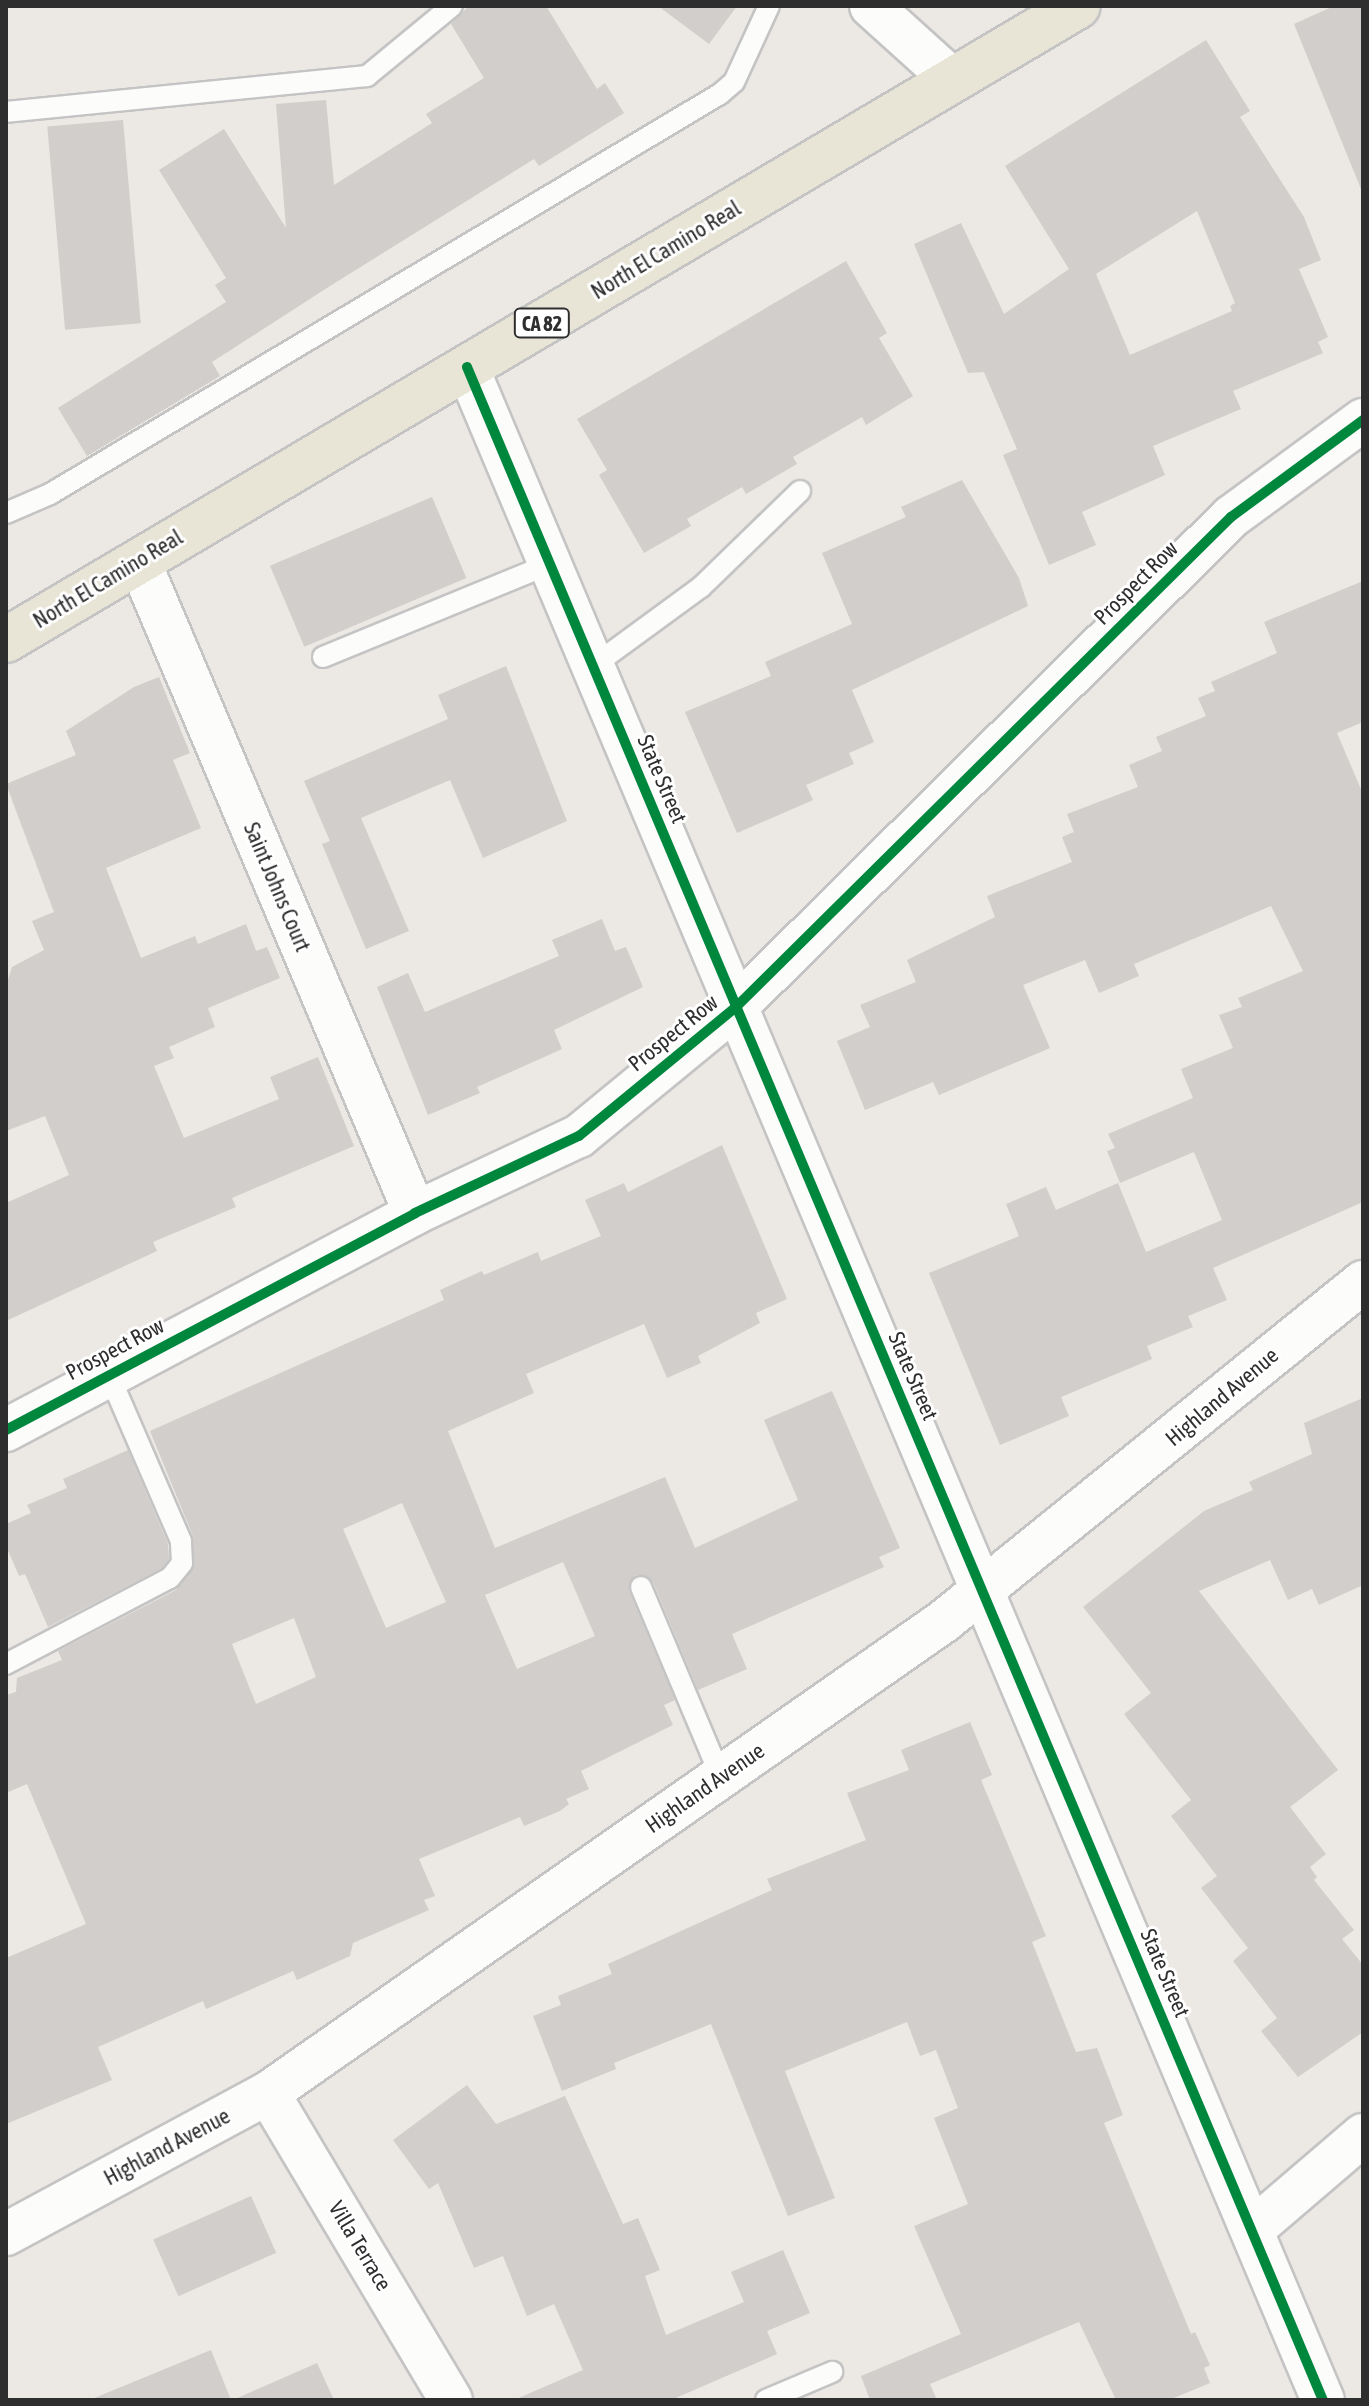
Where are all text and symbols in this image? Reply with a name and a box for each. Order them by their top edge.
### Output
street label: North El Camino Real [586,195,746,305]
road number: CA 82 [512,307,572,339]
street label: North El Camino Real [28,524,188,634]
street label: Prospect Row [1089,536,1183,630]
street label: State Street [632,731,692,827]
street label: Saint Johns Court [238,819,316,955]
street label: Prospect Row [623,989,723,1077]
street label: Prospect Row [61,1312,169,1386]
street label: State Street [883,1328,943,1424]
street label: Highland Avenue [1160,1342,1284,1452]
street label: Highland Avenue [640,1737,770,1839]
street label: State Street [1135,1925,1195,2021]
street label: Highland Avenue [99,2103,235,2191]
street label: Villa Terrace [323,2196,397,2296]

